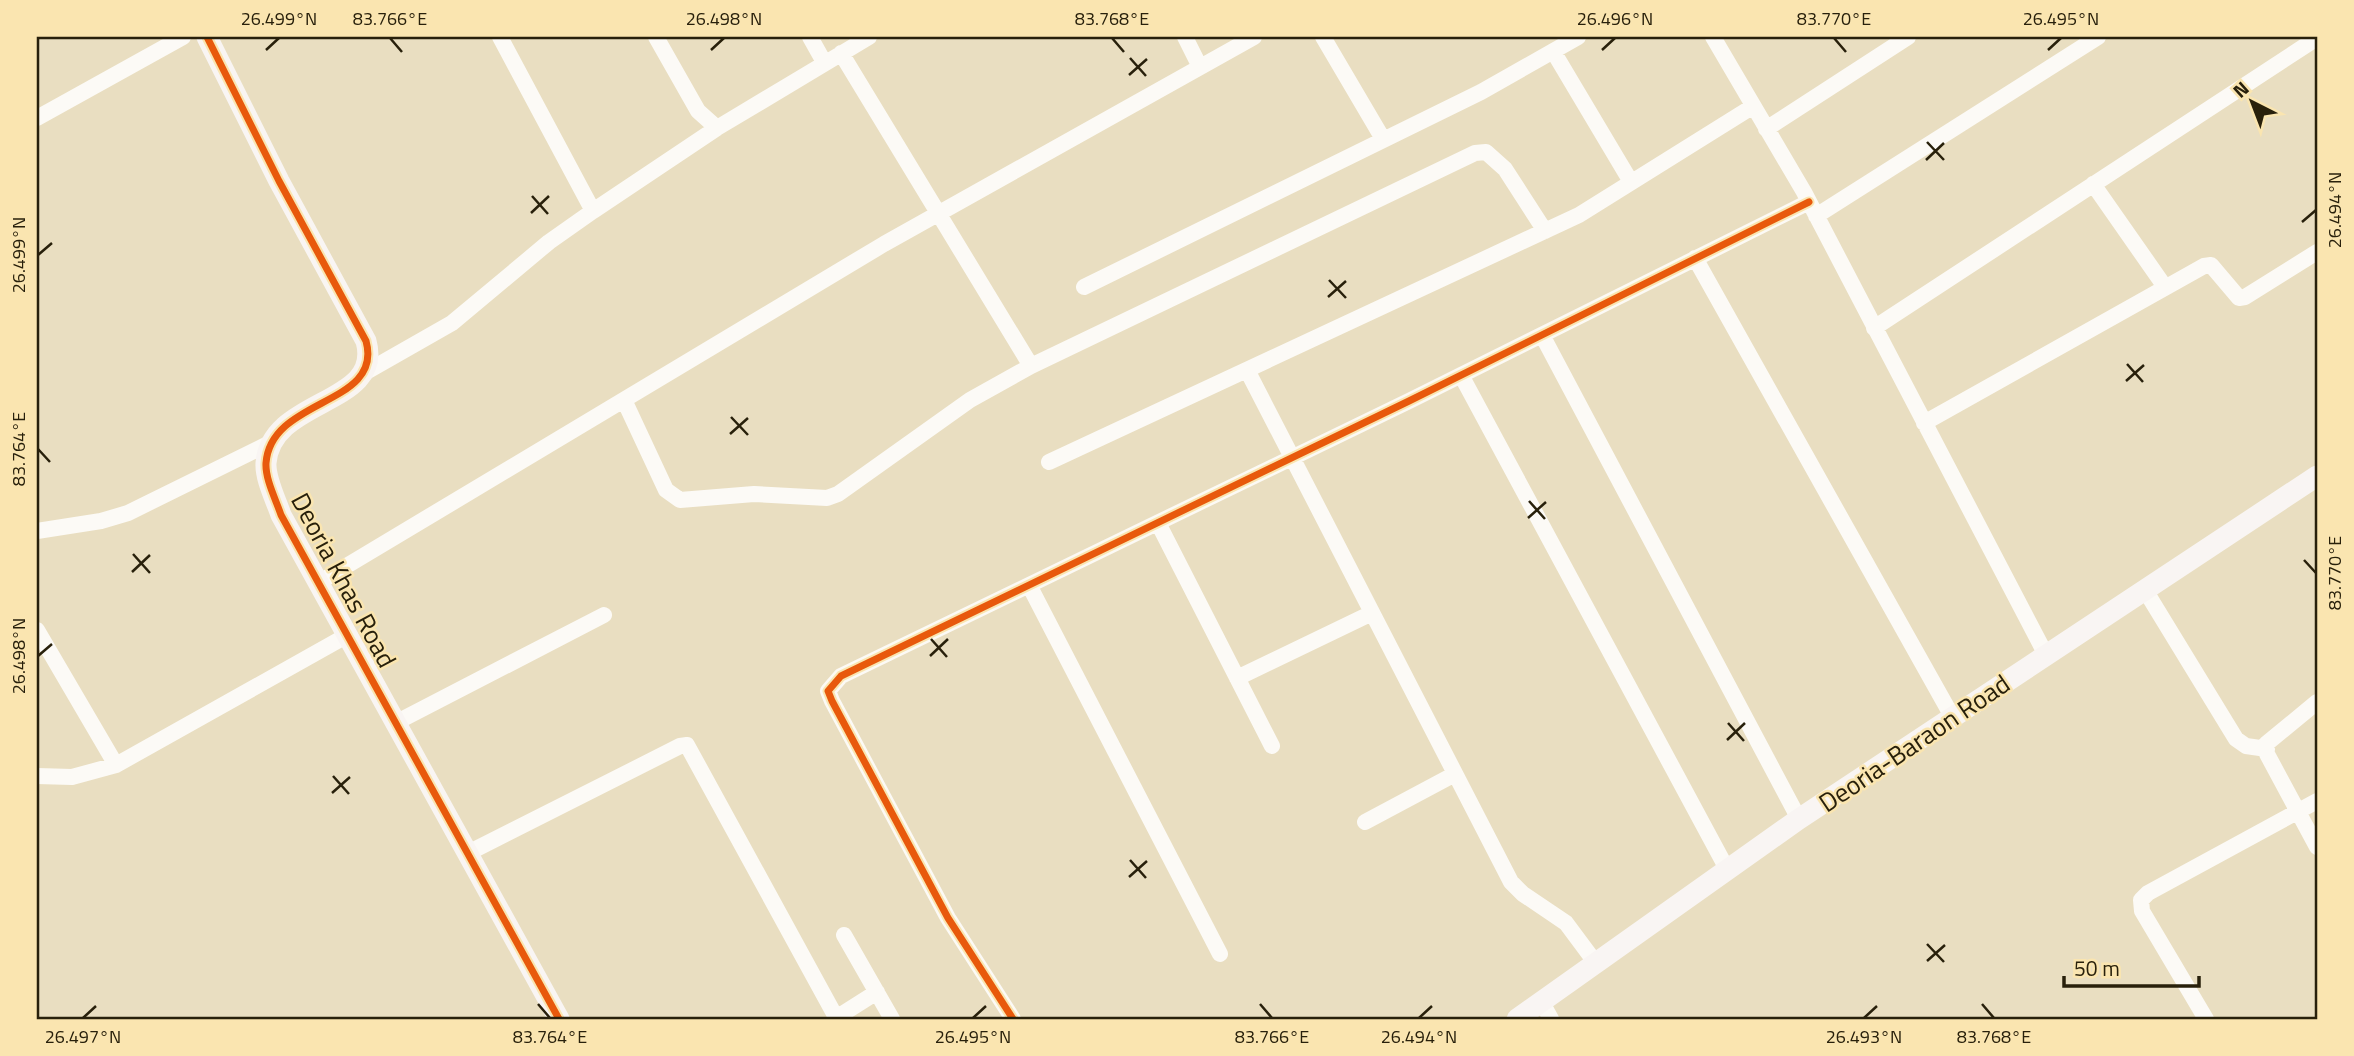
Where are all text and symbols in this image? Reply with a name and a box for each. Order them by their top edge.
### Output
text: 26.499°N [241,5,317,32]
text: 83.766°E [353,5,427,32]
text: 26.498°N [686,5,762,32]
text: 83.768°E [1075,5,1149,32]
text: 26.496°N [1577,5,1653,32]
text: 83.770°E [1797,5,1871,32]
text: 26.495°N [2023,5,2099,32]
north arrow [2218,66,2288,136]
text: N [2226,74,2255,104]
text: 26.494°N [2321,172,2348,248]
text: 26.499°N [5,217,32,293]
text: 83.764°E [5,412,32,486]
street label: Deoria Khas Road [281,486,407,674]
text: 83.770°E [2321,536,2348,610]
text: 26.498°N [5,618,32,694]
street label: Deoria-Baraon Road [1810,664,2018,822]
scale bar [2064,944,2198,988]
text: 50 m [2074,952,2120,984]
text: 26.497°N [45,1023,121,1050]
text: 83.764°E [513,1023,587,1050]
text: 26.495°N [935,1023,1011,1050]
text: 83.766°E [1235,1023,1309,1050]
text: 26.494°N [1381,1023,1457,1050]
text: 26.493°N [1826,1023,1902,1050]
text: 83.768°E [1957,1023,2031,1050]

